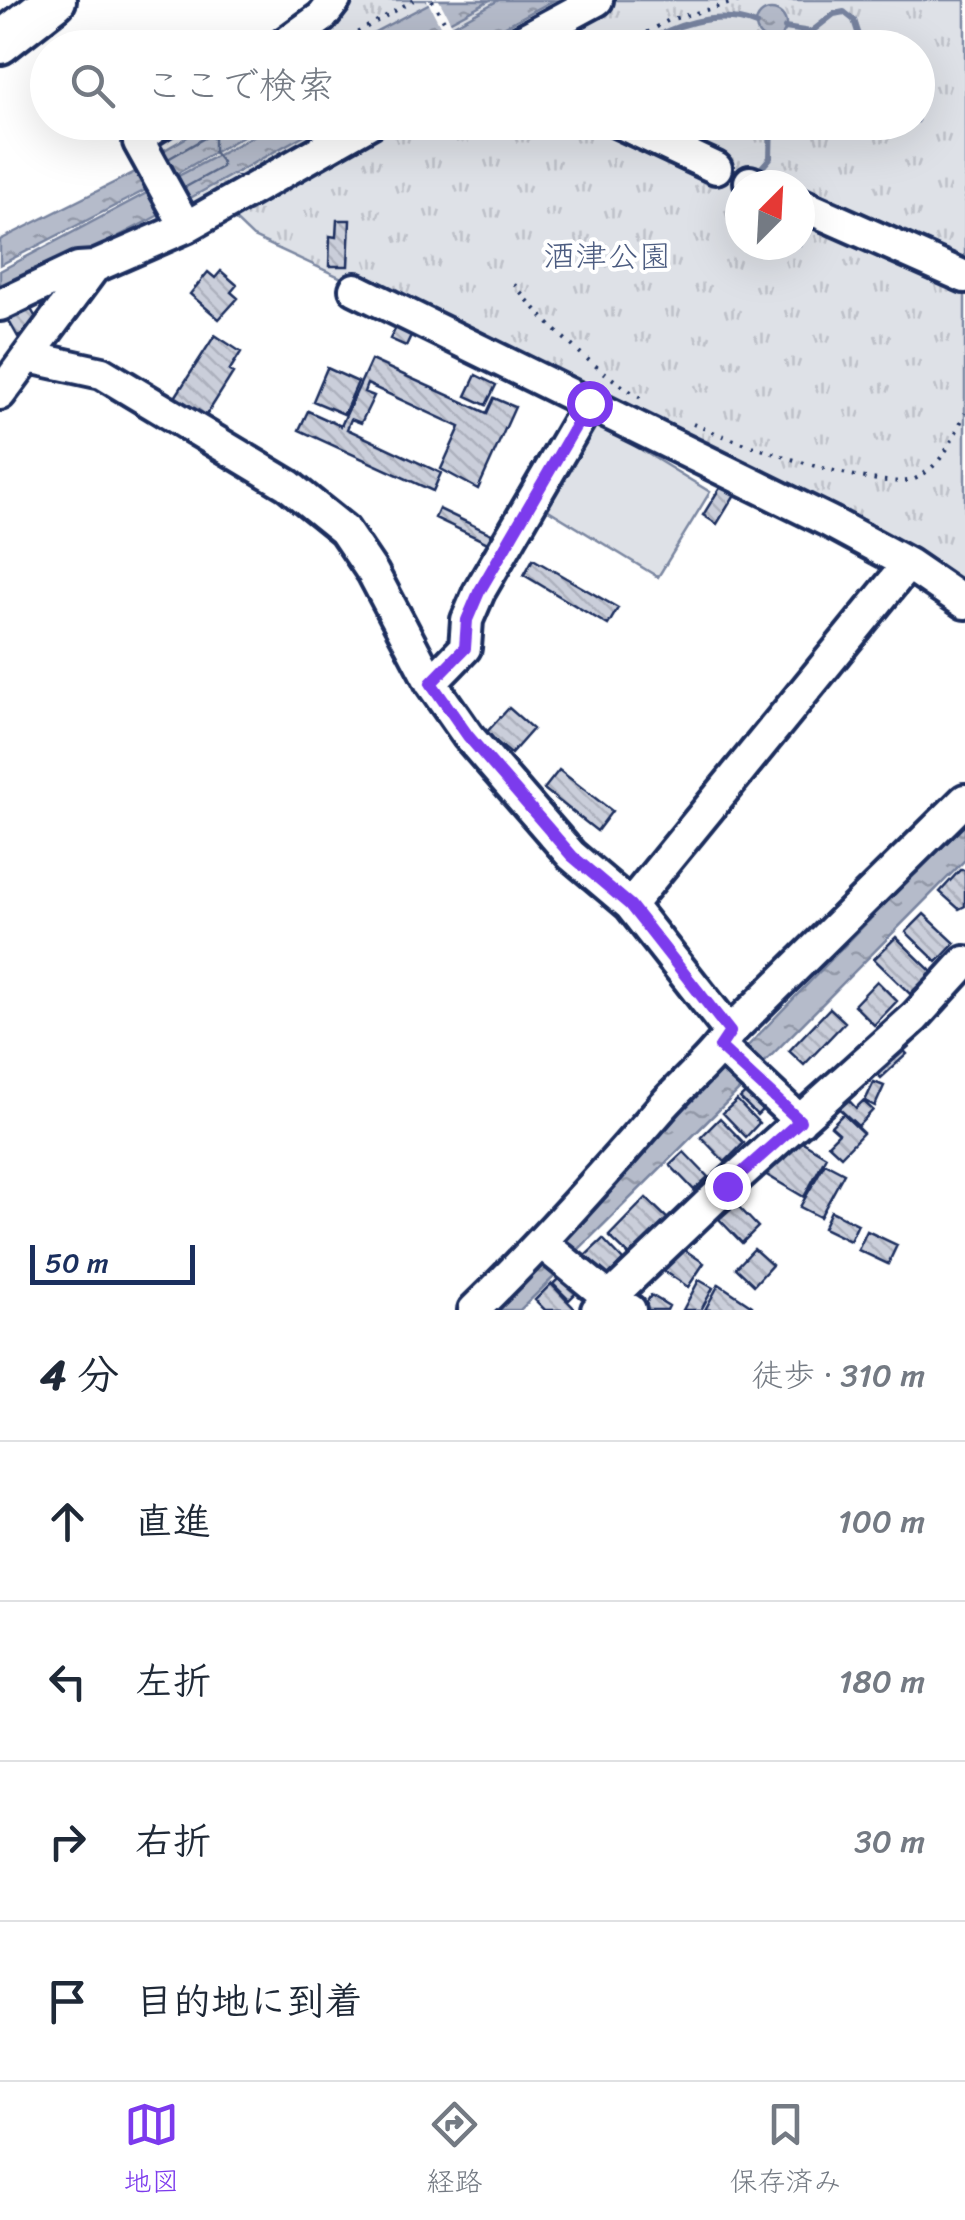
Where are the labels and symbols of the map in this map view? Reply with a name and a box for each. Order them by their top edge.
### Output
north arrow [725,170,815,260]
park label: 酒津公園 [543,228,671,285]
route start [567,381,613,427]
route end [705,1164,751,1210]
scale bar [30,1240,195,1284]

